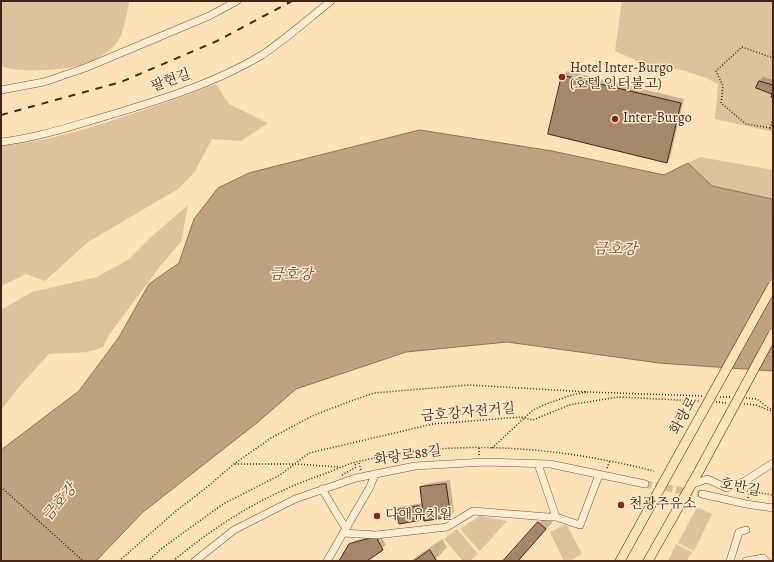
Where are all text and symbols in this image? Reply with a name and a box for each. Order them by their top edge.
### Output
place label: Hotel Inter-Burgo (호텔 인터불고) [570,61,673,94]
street label: 팔현길 [149,66,193,96]
marker: Hotel Inter-Burgo (호텔 인터불고) [557,72,567,82]
place label: Inter-Burgo [623,111,692,127]
marker: Inter-Burgo [610,114,620,124]
water label: 금호강 [593,241,637,259]
water label: 금호강 [269,266,313,284]
street label: 화랑로 [667,394,701,438]
street label: 금호강자전거길 [420,401,516,425]
street label: 화랑로88길 [373,443,443,469]
street label: 호반길 [718,476,762,500]
water label: 금호강 [39,481,81,525]
place label: 천광주유소 [629,497,697,513]
marker: 천광주유소 [616,500,626,510]
place label: 다애유치원 [385,508,453,524]
marker: 다애유치원 [372,511,382,521]

